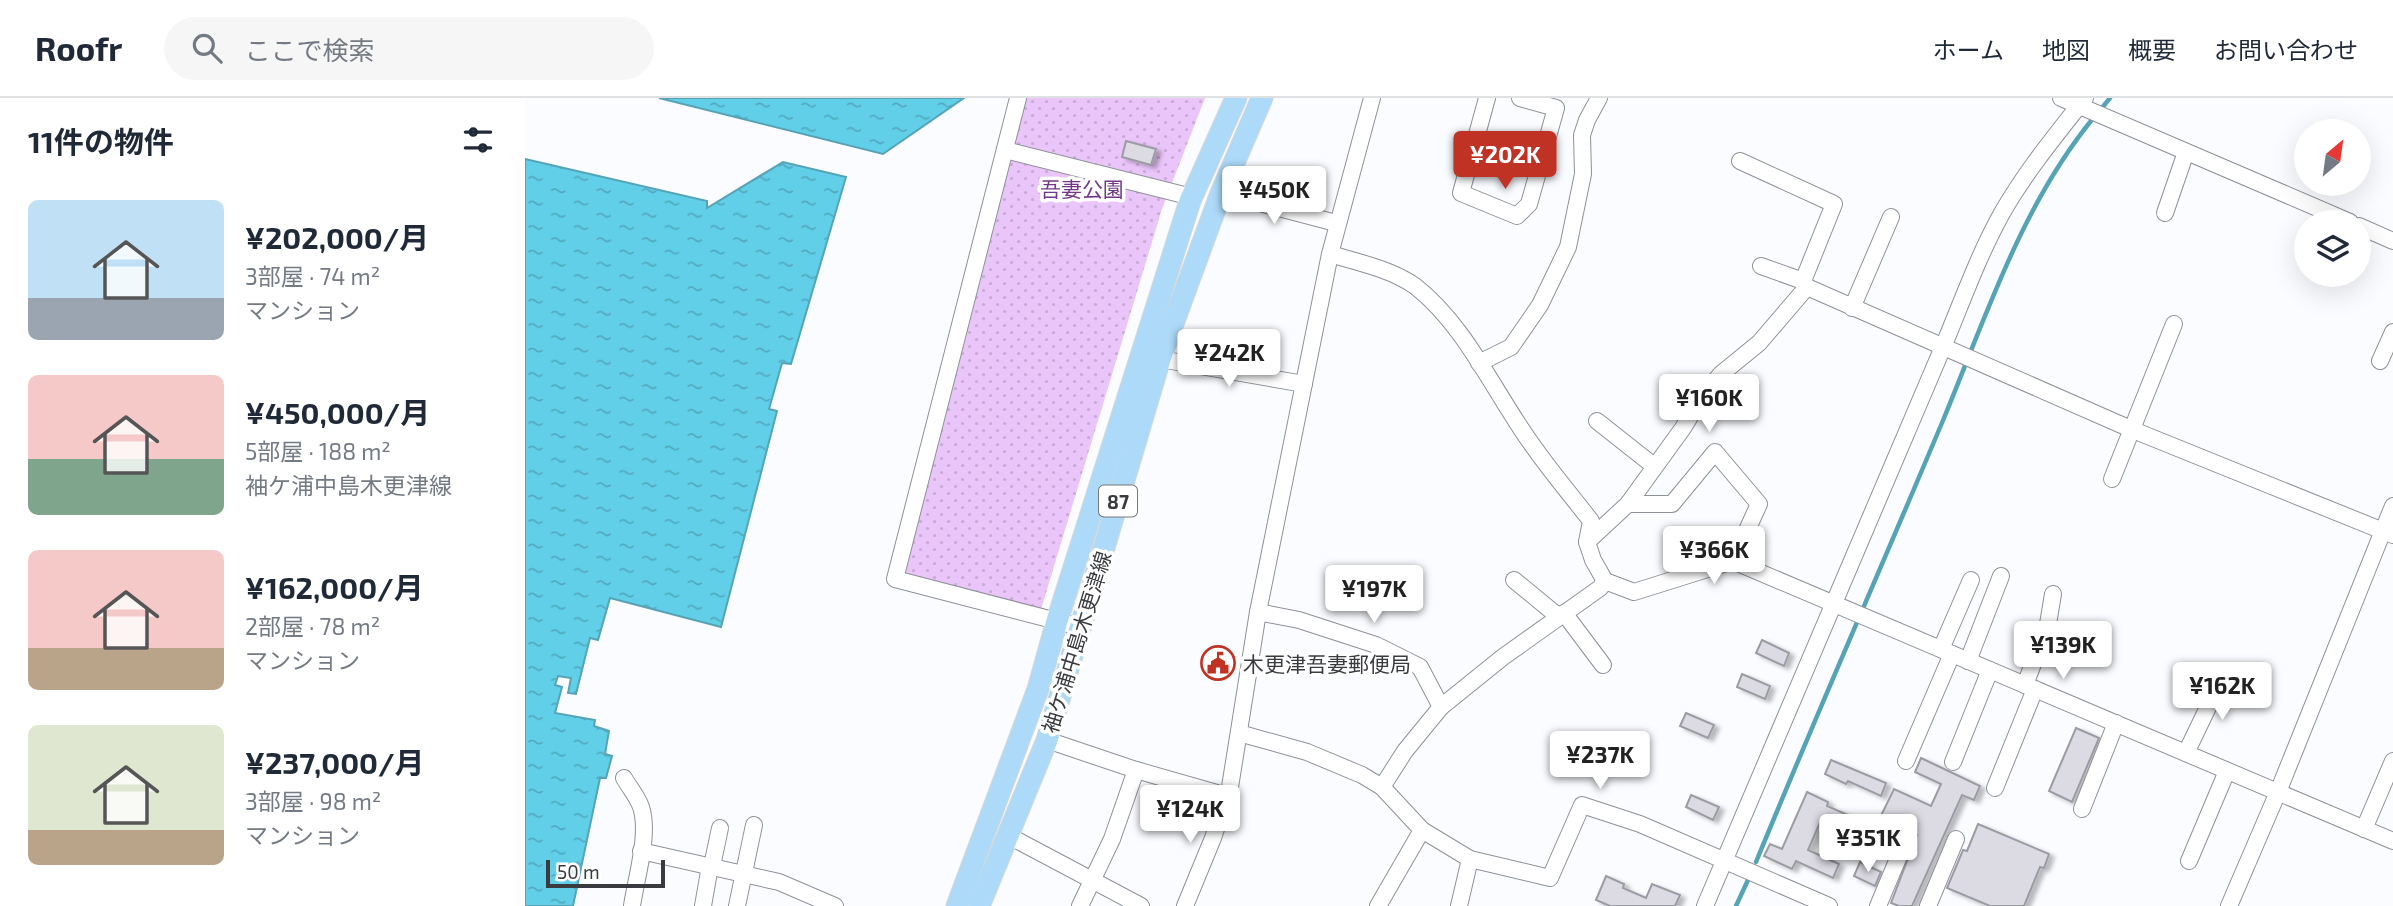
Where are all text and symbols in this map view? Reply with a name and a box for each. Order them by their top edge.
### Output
search box [164,17,654,80]
text: Roofr [35,28,122,68]
icon: search [188,29,226,67]
text: ここで検索 [244,34,374,65]
text: ホーム [1933,35,2004,64]
text: 地図 [2042,35,2090,64]
text: 概要 [2128,35,2176,64]
text: お問い合わせ [2214,35,2358,64]
north arrow [2294,119,2371,196]
map controls [2294,119,2371,287]
icon: filters [459,121,497,159]
text: 11件の物件 [28,123,174,159]
pin: ¥202K [1456,132,1554,191]
text: ¥202K [1469,140,1541,168]
pin: ¥450K [1225,166,1323,226]
text: ¥450K [1238,175,1310,203]
park label: 吾妻公園 [1040,176,1124,201]
button: layers [2294,210,2371,287]
text: ¥202,000/月 [245,219,429,255]
icon: home [84,228,168,312]
text: 3部屋 · 74 m² [245,262,380,290]
text: マンション [245,296,360,324]
pin: ¥242K [1180,330,1278,389]
text: ¥242K [1193,338,1265,366]
pin: ¥160K [1660,374,1758,434]
text: ¥160K [1675,383,1743,411]
text: ¥450,000/月 [245,394,430,430]
icon: home [84,403,168,487]
text: 5部屋 · 188 m² [245,437,391,465]
text: 袖ケ浦中島木更津線 [245,471,452,499]
road number: 87 [1099,486,1137,516]
pin: ¥366K [1665,526,1763,586]
text: ¥366K [1679,535,1749,563]
street label: 袖ケ浦中島木更津線 [1036,548,1116,736]
pin: ¥197K [1325,566,1423,625]
text: ¥162,000/月 [245,569,424,605]
text: ¥197K [1341,574,1407,602]
icon: home [84,578,168,662]
text: 2部屋 · 78 m² [245,612,380,640]
pin: ¥139K [2014,622,2112,681]
text: ¥139K [2030,630,2096,658]
public building icon: 木更津吾妻郵便局 [1199,644,1237,682]
text: マンション [245,646,360,674]
place label: 木更津吾妻郵便局 [1243,651,1411,676]
pin: ¥162K [2173,662,2271,722]
text: ¥162K [2189,671,2255,699]
pin: ¥237K [1551,732,1649,791]
text: ¥237K [1566,740,1634,768]
text: ¥237,000/月 [245,744,425,780]
icon: home [84,753,168,837]
pin: ¥124K [1141,786,1239,845]
text: 3部屋 · 98 m² [245,787,381,815]
text: ¥124K [1156,794,1224,822]
pin: ¥351K [1819,814,1917,874]
text: マンション [245,821,360,849]
text: ¥351K [1835,823,1901,851]
scale bar [546,857,665,889]
text: 50 m [557,860,600,883]

